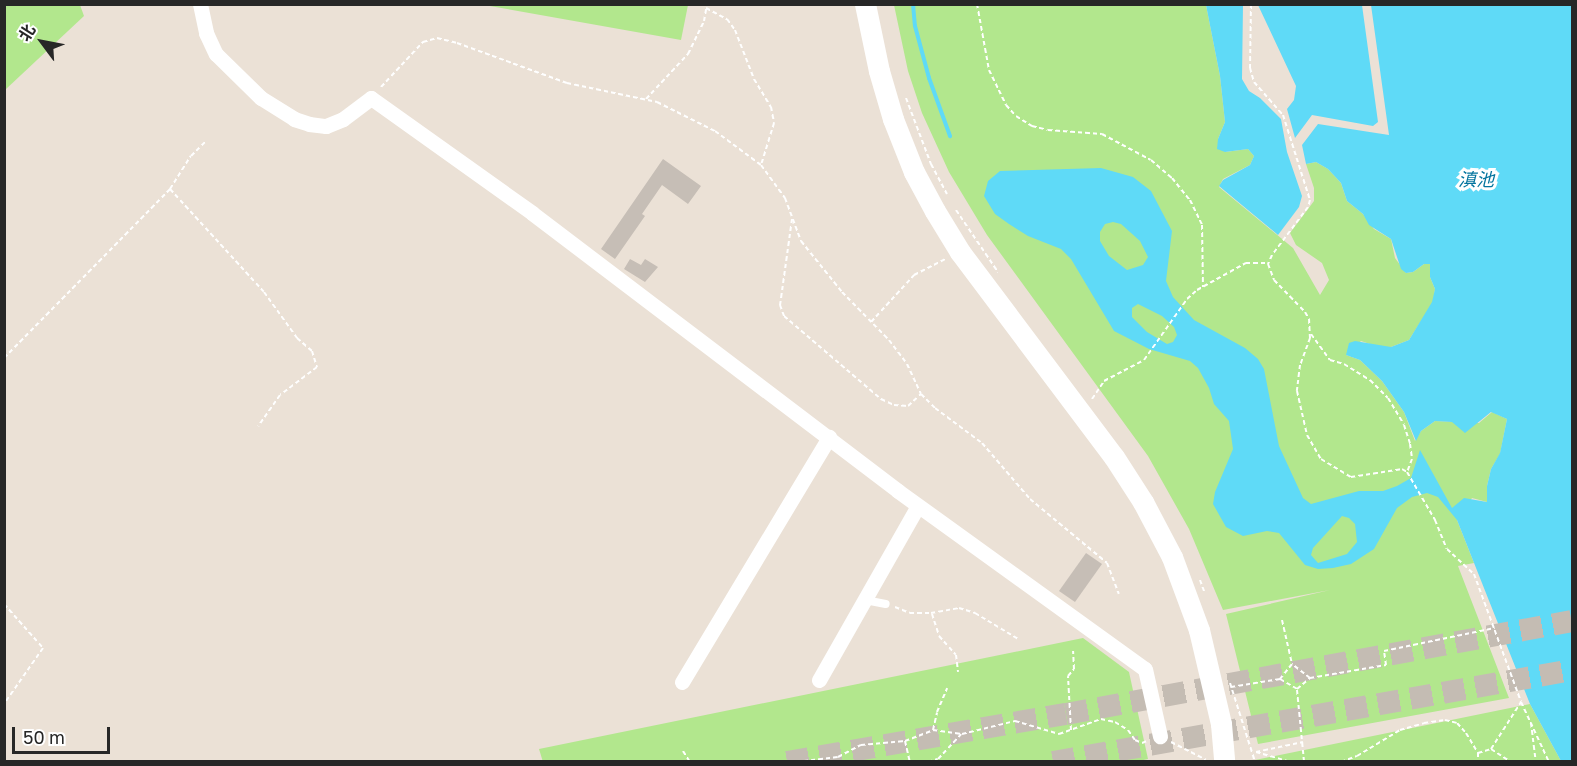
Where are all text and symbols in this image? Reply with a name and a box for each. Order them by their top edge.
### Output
north arrow [12,12,72,72]
text: 北 [14,20,39,45]
water label: 滇池 [1458,168,1494,190]
scale bar [15,715,112,753]
text: 50 m [23,726,65,748]

